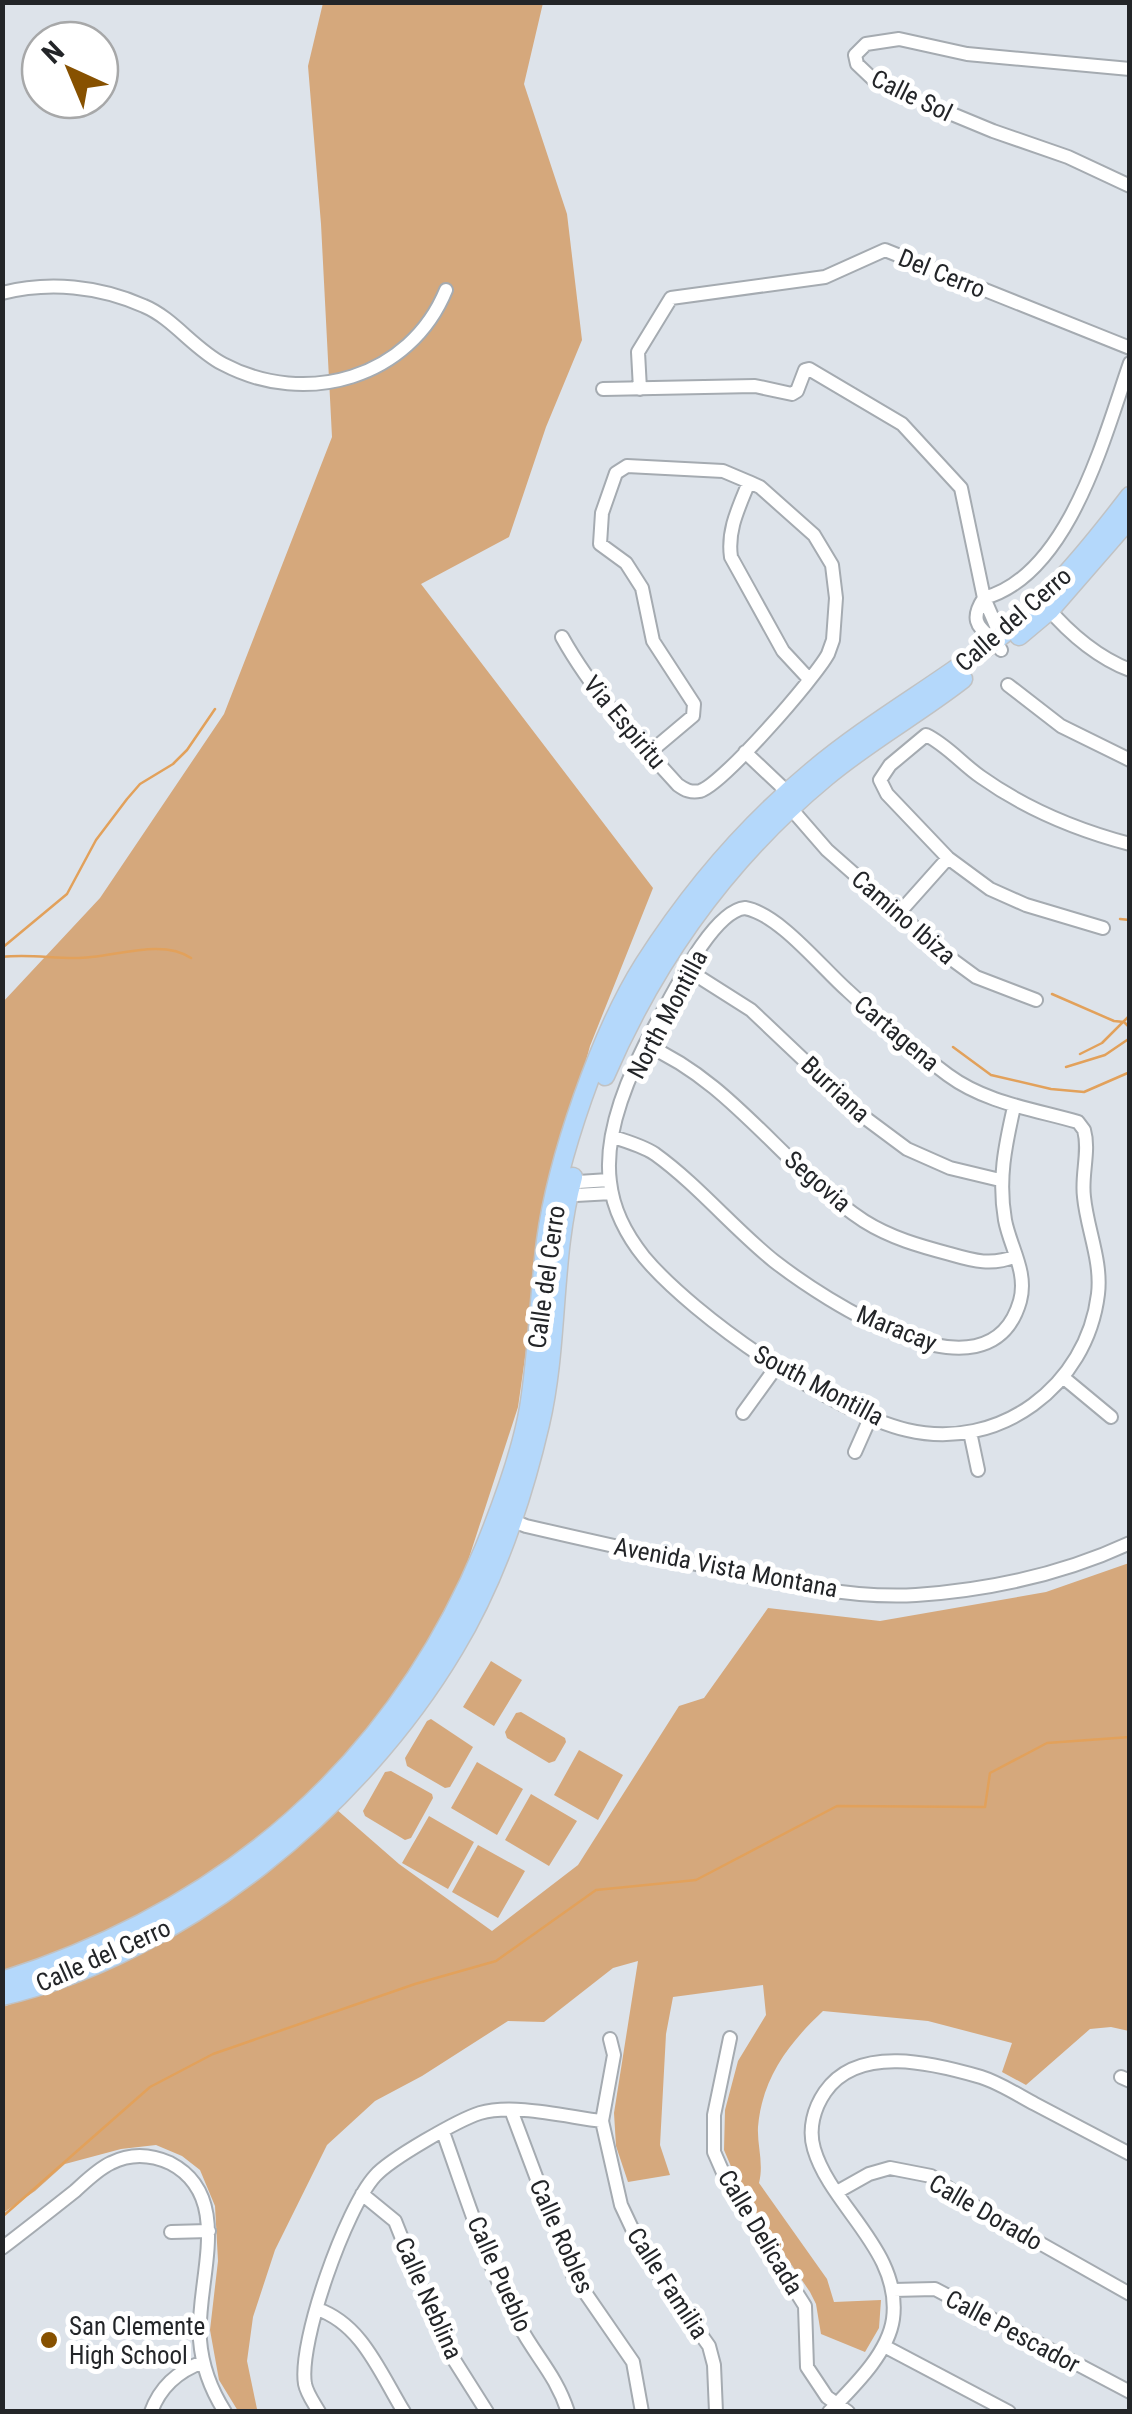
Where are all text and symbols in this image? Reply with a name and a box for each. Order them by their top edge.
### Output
north arrow [20,20,120,120]
text: N [35,35,71,70]
street label: Calle Sol [867,63,957,127]
street label: Del Cerro [894,243,989,304]
street label: Calle del Cerro [949,561,1077,678]
street label: Via Espiritu [577,670,672,775]
street label: Camino Ibiza [846,864,962,970]
street label: North Montilla [621,945,713,1084]
street label: Cartagena [848,990,945,1077]
street label: Burriana [796,1051,876,1128]
street label: Segovia [779,1145,857,1218]
street label: Calle del Cerro [522,1204,571,1350]
street label: Maracay [853,1299,941,1358]
street label: South Montilla [749,1339,889,1432]
street label: Avenida Vista Montana [612,1532,840,1603]
street label: Calle del Cerro [31,1913,175,1998]
street label: Calle Delicada [712,2165,809,2300]
street label: Calle Dorado [924,2168,1048,2256]
street label: Calle Robles [523,2175,600,2298]
street label: Calle Pueblo [461,2212,538,2336]
street label: Calle Familia [621,2222,714,2344]
street label: Calle Neblina [389,2233,468,2364]
street label: Calle Pescador [941,2284,1085,2379]
place label: San Clemente High School [69,2312,205,2370]
marker: San Clemente High School [38,2329,60,2351]

